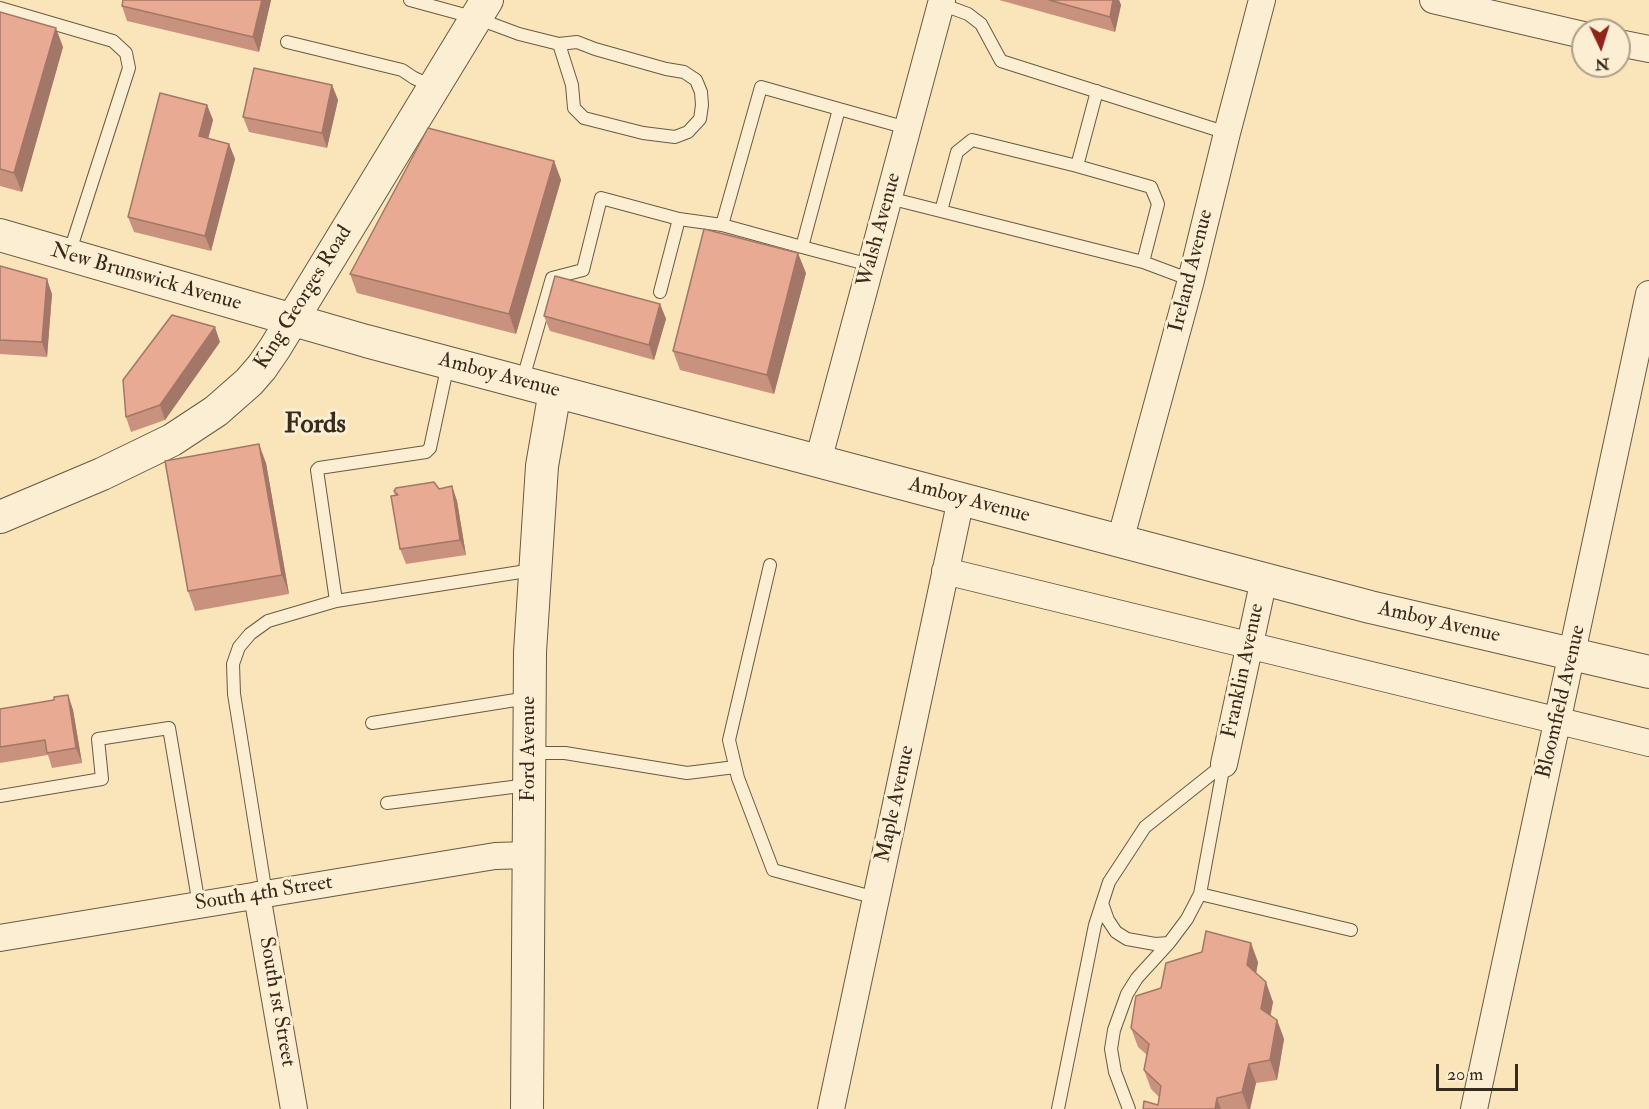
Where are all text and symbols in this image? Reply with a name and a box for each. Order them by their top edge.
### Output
north arrow [1571,18,1631,78]
text: N [1594,53,1610,74]
street label: Walsh Avenue [853,170,907,290]
street label: Ireland Avenue [1165,207,1219,335]
street label: King Georges Road [250,221,358,375]
street label: New Brunswick Avenue [48,239,244,317]
street label: Amboy Avenue [436,348,562,404]
district label: Fords [284,410,346,442]
street label: Amboy Avenue [906,473,1032,529]
street label: Amboy Avenue [1376,597,1502,649]
street label: Franklin Avenue [1217,601,1271,741]
street label: Bloomfield Avenue [1532,623,1592,781]
street label: Ford Avenue [516,696,542,802]
street label: Maple Avenue [871,743,921,865]
street label: South 4th Street [193,871,335,917]
street label: South 1st Street [252,935,300,1069]
scale bar [1439,1052,1522,1090]
text: 20 m [1447,1063,1483,1086]

